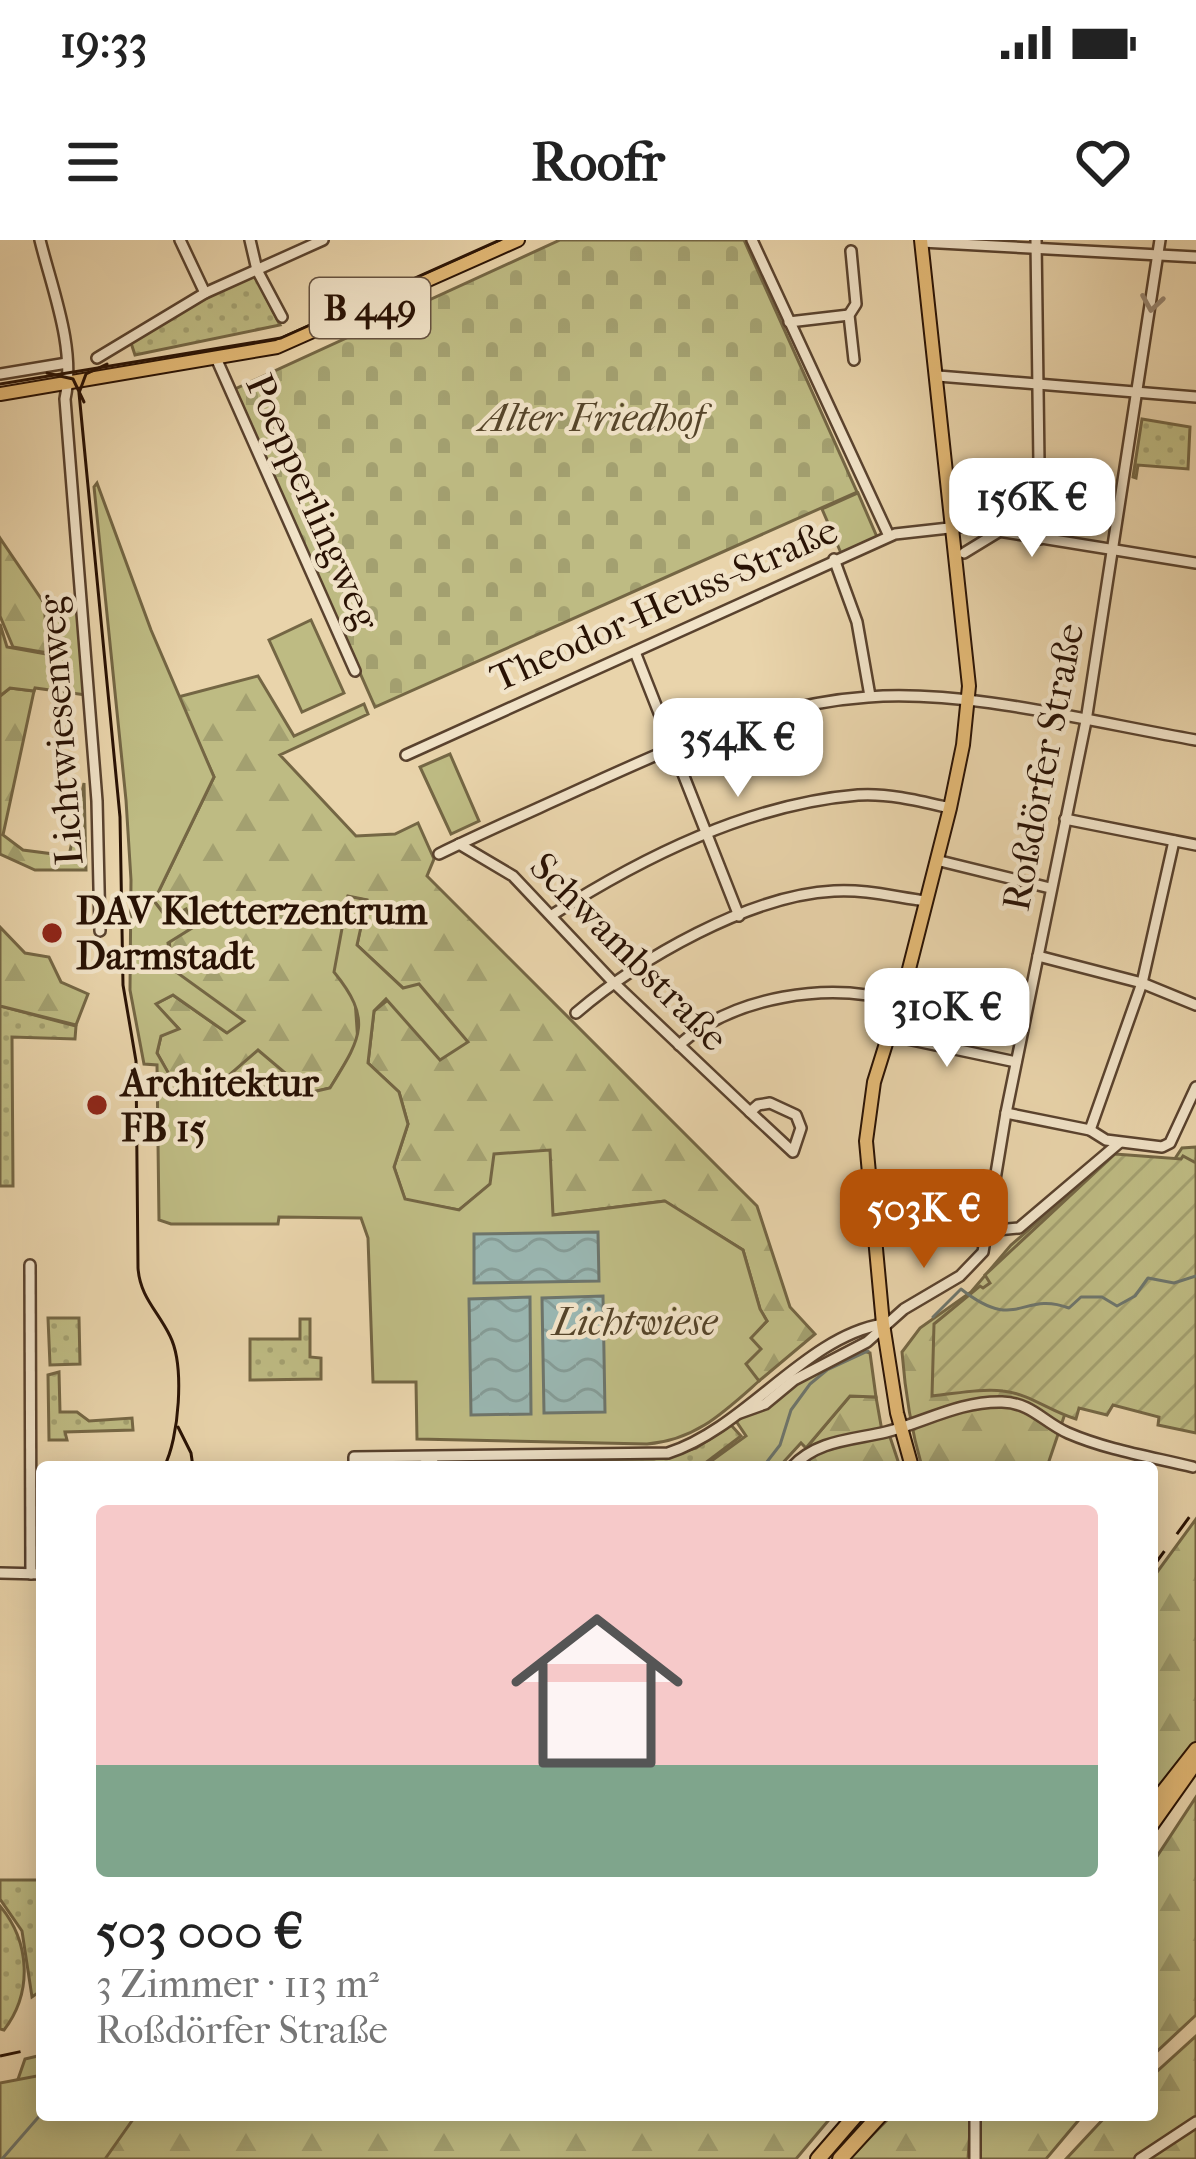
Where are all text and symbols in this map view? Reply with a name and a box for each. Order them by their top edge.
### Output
text: 19:33 [60,16,147,69]
icon: menu [60,129,126,195]
icon: heart [1070,129,1136,195]
text: Roofr [531,131,665,194]
road number: B 449 [310,278,430,338]
one-way arrow [1140,294,1166,313]
street label: Poepperlingweg [236,367,390,638]
park label: Alter Friedhof [475,395,712,441]
pin: 156K € [934,458,1130,560]
text: 156K € [976,474,1088,520]
street label: Theodor-Heuss-Straße [483,507,845,701]
street label: Lichtwiesenweg [28,592,92,867]
street label: Roßdörfer Straße [993,619,1093,915]
pin: 354K € [640,698,836,800]
text: 354K € [680,714,796,760]
street label: Schwambstraße [520,843,738,1061]
place label: DAV Kletterzentrum Darmstadt [76,888,428,979]
marker: DAV Kletterzentrum Darmstadt [39,920,65,946]
pin: 310K € [849,968,1045,1070]
text: 310K € [891,984,1003,1030]
place label: Architektur FB 15 [119,1060,320,1151]
marker: Architektur FB 15 [84,1092,110,1118]
pin: 503K € [826,1169,1022,1271]
text: 503K € [867,1185,981,1231]
park label: Lichtwiese [550,1299,718,1345]
icon: home [489,1583,705,1799]
text: 503 000 € [96,1901,304,1961]
text: 3 Zimmer · 113 m² [96,1961,379,2007]
text: Roßdörfer Straße [96,2007,388,2053]

